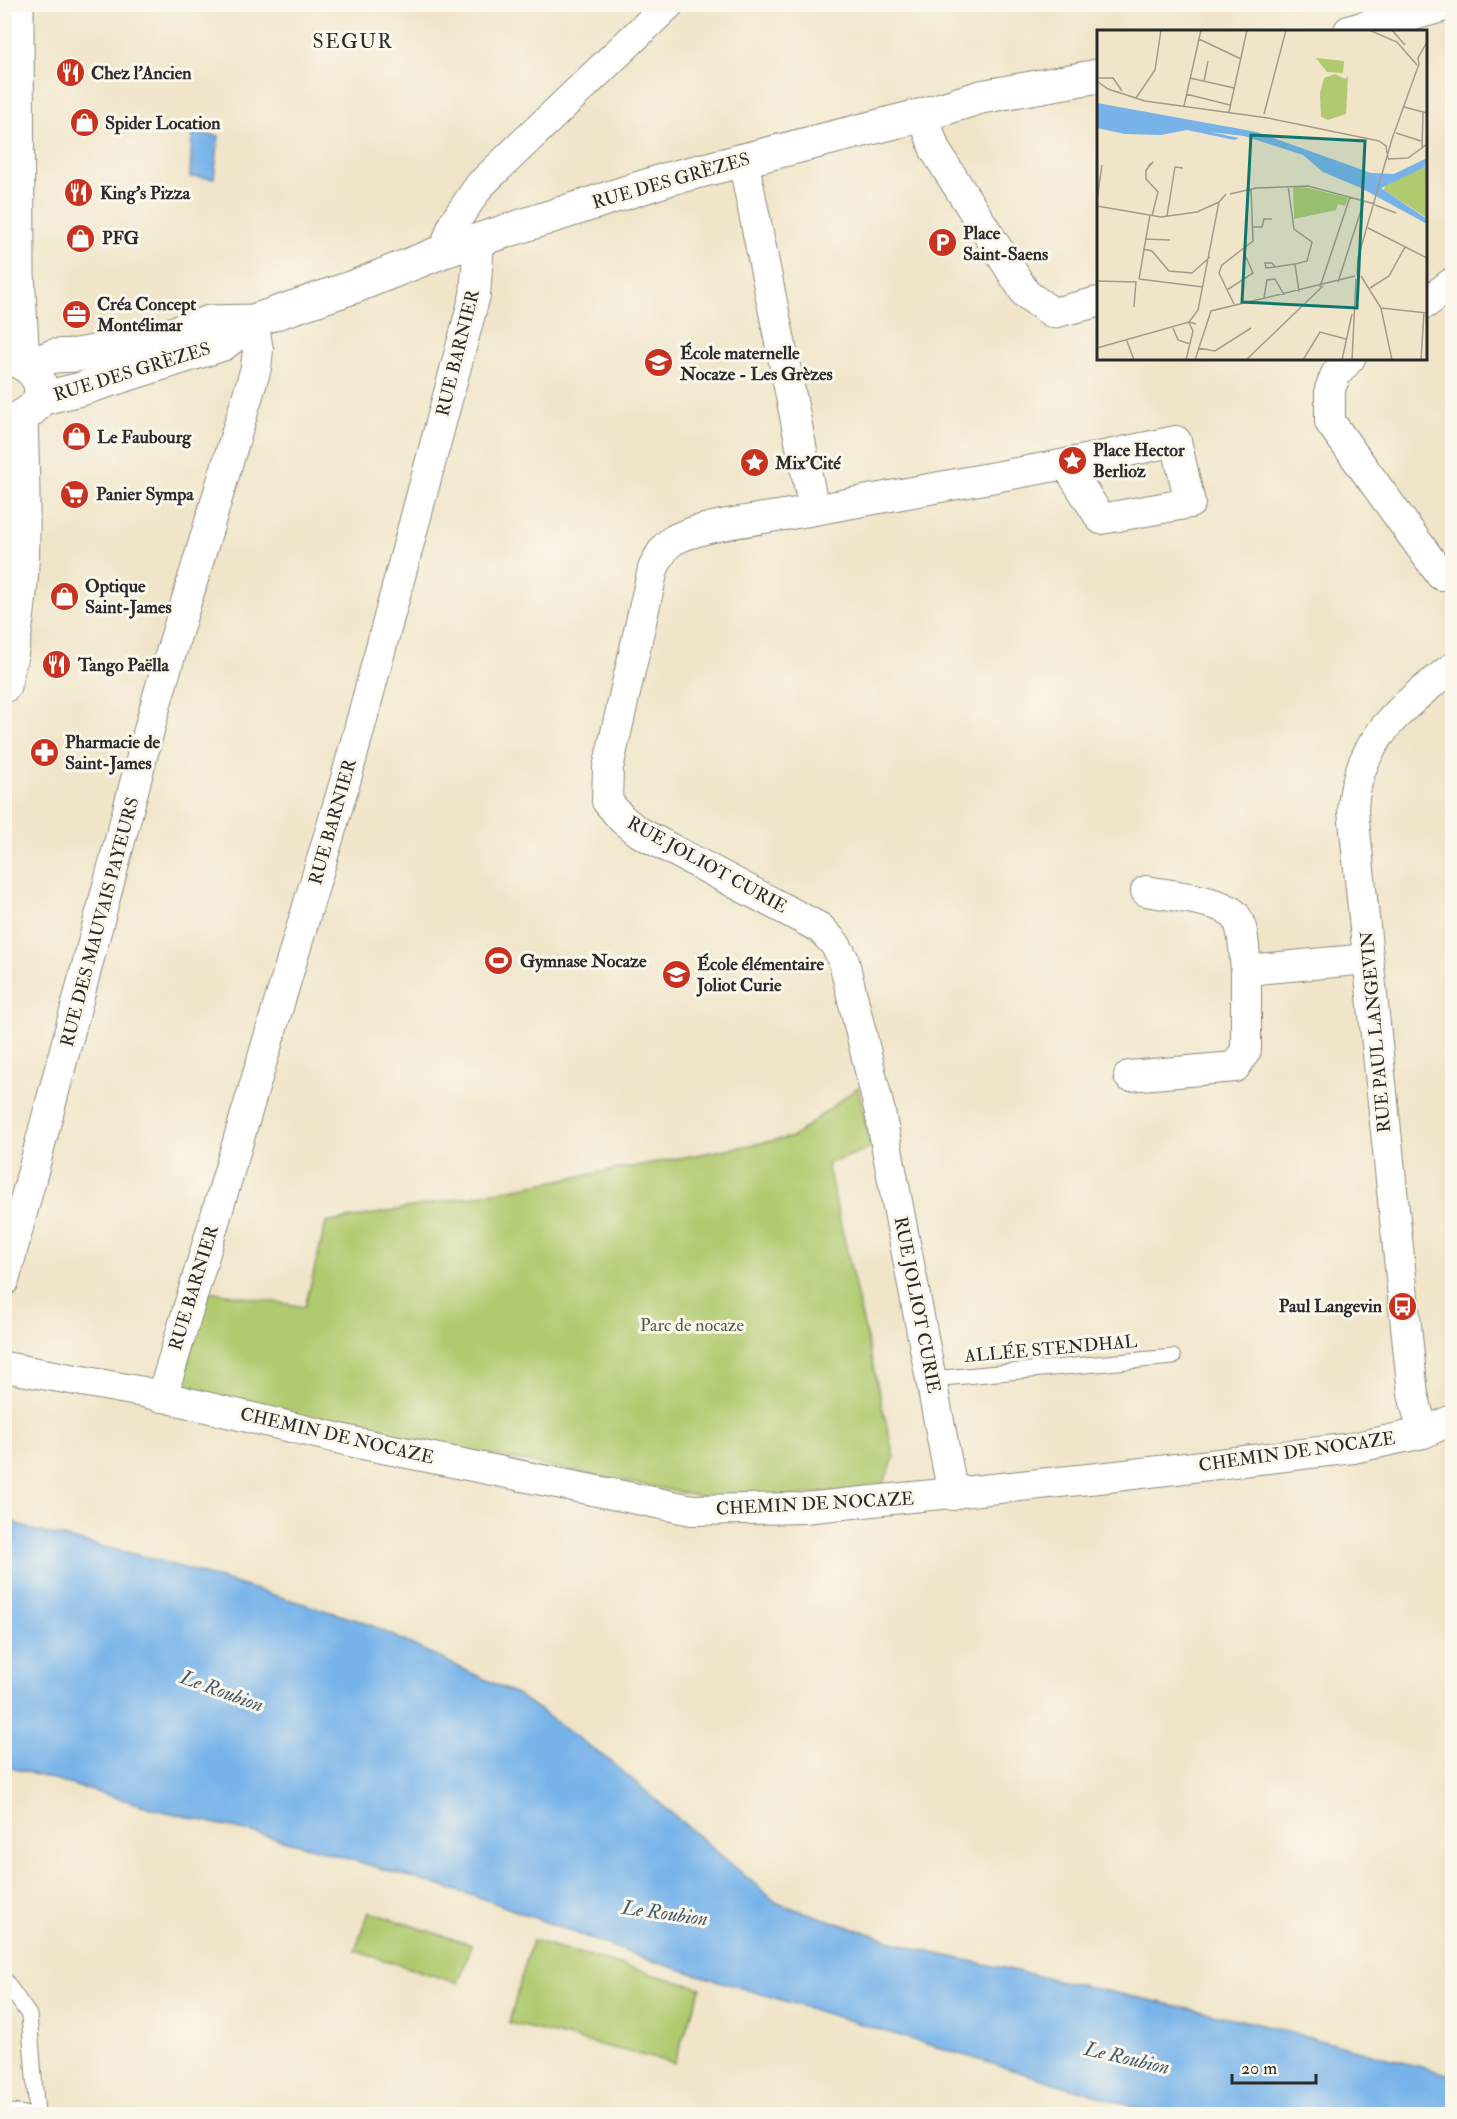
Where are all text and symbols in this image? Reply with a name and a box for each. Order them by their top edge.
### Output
district label: SEGUR [313,29,393,54]
inset map [1097,30,1427,360]
restaurant icon: Chez l'Ancien [54,57,86,89]
place label: Chez l'Ancien [91,62,192,85]
shop icon: Spider Location [68,107,100,139]
place label: Spider Location [105,112,221,135]
street label: RUE DES GRÈZES [590,147,752,215]
restaurant icon: King's Pizza [63,177,95,209]
place label: King's Pizza [100,182,191,205]
shop icon: PFG [65,222,97,254]
place label: Place Saint-Saens [963,222,1048,266]
place label: PFG [102,227,139,250]
parking icon: Place Saint-Saens [926,227,958,259]
street label: RUE BARNIER [431,286,485,419]
place label: Créa Concept Montélimar [96,293,196,337]
office icon: Créa Concept Montélimar [60,298,92,330]
street label: RUE DES GRÈZES [51,337,213,407]
place label: École maternelle Nocaze - Les Grèzes [679,341,833,386]
school or university icon: École maternelle Nocaze - Les Grèzes [643,347,675,379]
shop icon: Le Faubourg [60,421,92,453]
place label: Le Faubourg [97,426,192,449]
place label: Place Hector Berlioz [1093,439,1185,483]
place icon: Place Hector Berlioz [1056,444,1088,476]
place icon: Mix'Cité [738,447,770,479]
place label: Mix'Cité [774,452,841,475]
supermarket icon: Panier Sympa [59,478,91,510]
place label: Panier Sympa [96,483,194,506]
place label: Optique Saint-James [85,575,172,619]
shop icon: Optique Saint-James [48,580,80,612]
restaurant icon: Tango Paëlla [41,649,73,681]
place label: Tango Paëlla [77,654,170,677]
place label: Pharmacie de Saint-James [65,731,161,775]
pharmacy icon: Pharmacie de Saint-James [28,736,60,768]
street label: RUE BARNIER [304,755,362,887]
street label: RUE DES MAUVAIS PAYEURS [56,795,144,1049]
street label: RUE JOLIOT CURIE [623,811,791,919]
street label: RUE PAUL LANGEVIN [1356,930,1396,1134]
sports icon: Gymnase Nocaze [483,945,515,977]
place label: Gymnase Nocaze [520,950,647,973]
place label: École élémentaire Joliot Curie [696,952,824,997]
school or university icon: École élémentaire Joliot Curie [660,958,692,990]
street label: RUE JOLIOT CURIE [889,1215,945,1395]
street label: RUE BARNIER [164,1222,224,1353]
bus stop icon: Paul Langevin [1387,1290,1419,1322]
place label: Paul Langevin [1279,1295,1383,1318]
park label: Parc de nocaze [640,1314,745,1337]
street label: ALLÉE STENDHAL [963,1330,1138,1368]
street label: CHEMIN DE NOCAZE [238,1402,436,1470]
street label: CHEMIN DE NOCAZE [1197,1427,1397,1477]
street label: CHEMIN DE NOCAZE [715,1487,915,1521]
water label: Le Roubion [176,1664,267,1718]
water label: Le Roubion [619,1894,710,1931]
water label: Le Roubion [1081,2036,1172,2080]
scale bar [1232,2047,1316,2085]
text: 20 m [1241,2057,1277,2080]

